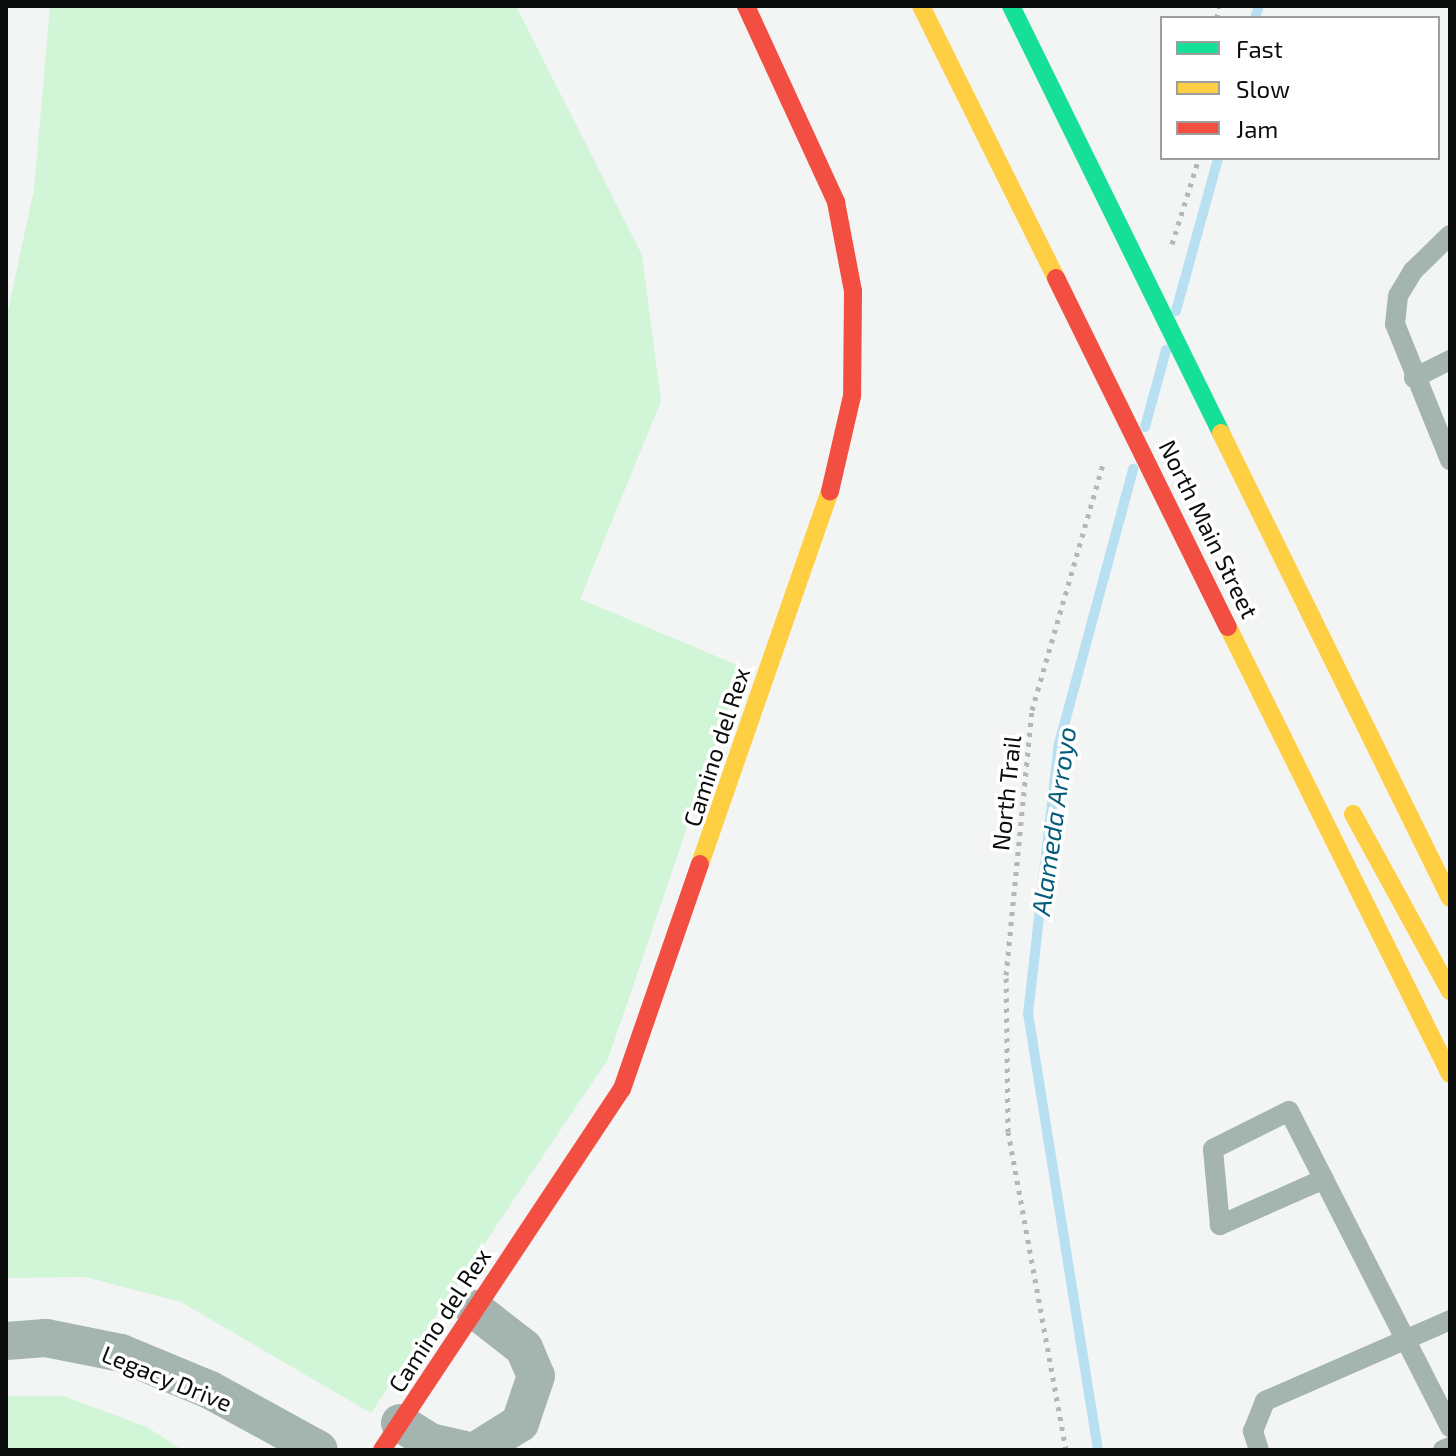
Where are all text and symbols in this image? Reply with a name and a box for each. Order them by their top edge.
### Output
legend [1160,16,1440,160]
text: Fast [1236,34,1283,63]
text: Slow [1236,74,1290,103]
text: Jam [1236,114,1278,143]
street label: North Main Street [1153,435,1265,623]
street label: Camino del Rex [677,664,755,830]
water label: Alameda Arroyo [1024,724,1082,918]
street label: North Trail [986,734,1026,852]
street label: Camino del Rex [382,1242,496,1398]
street label: Legacy Drive [97,1339,237,1417]

